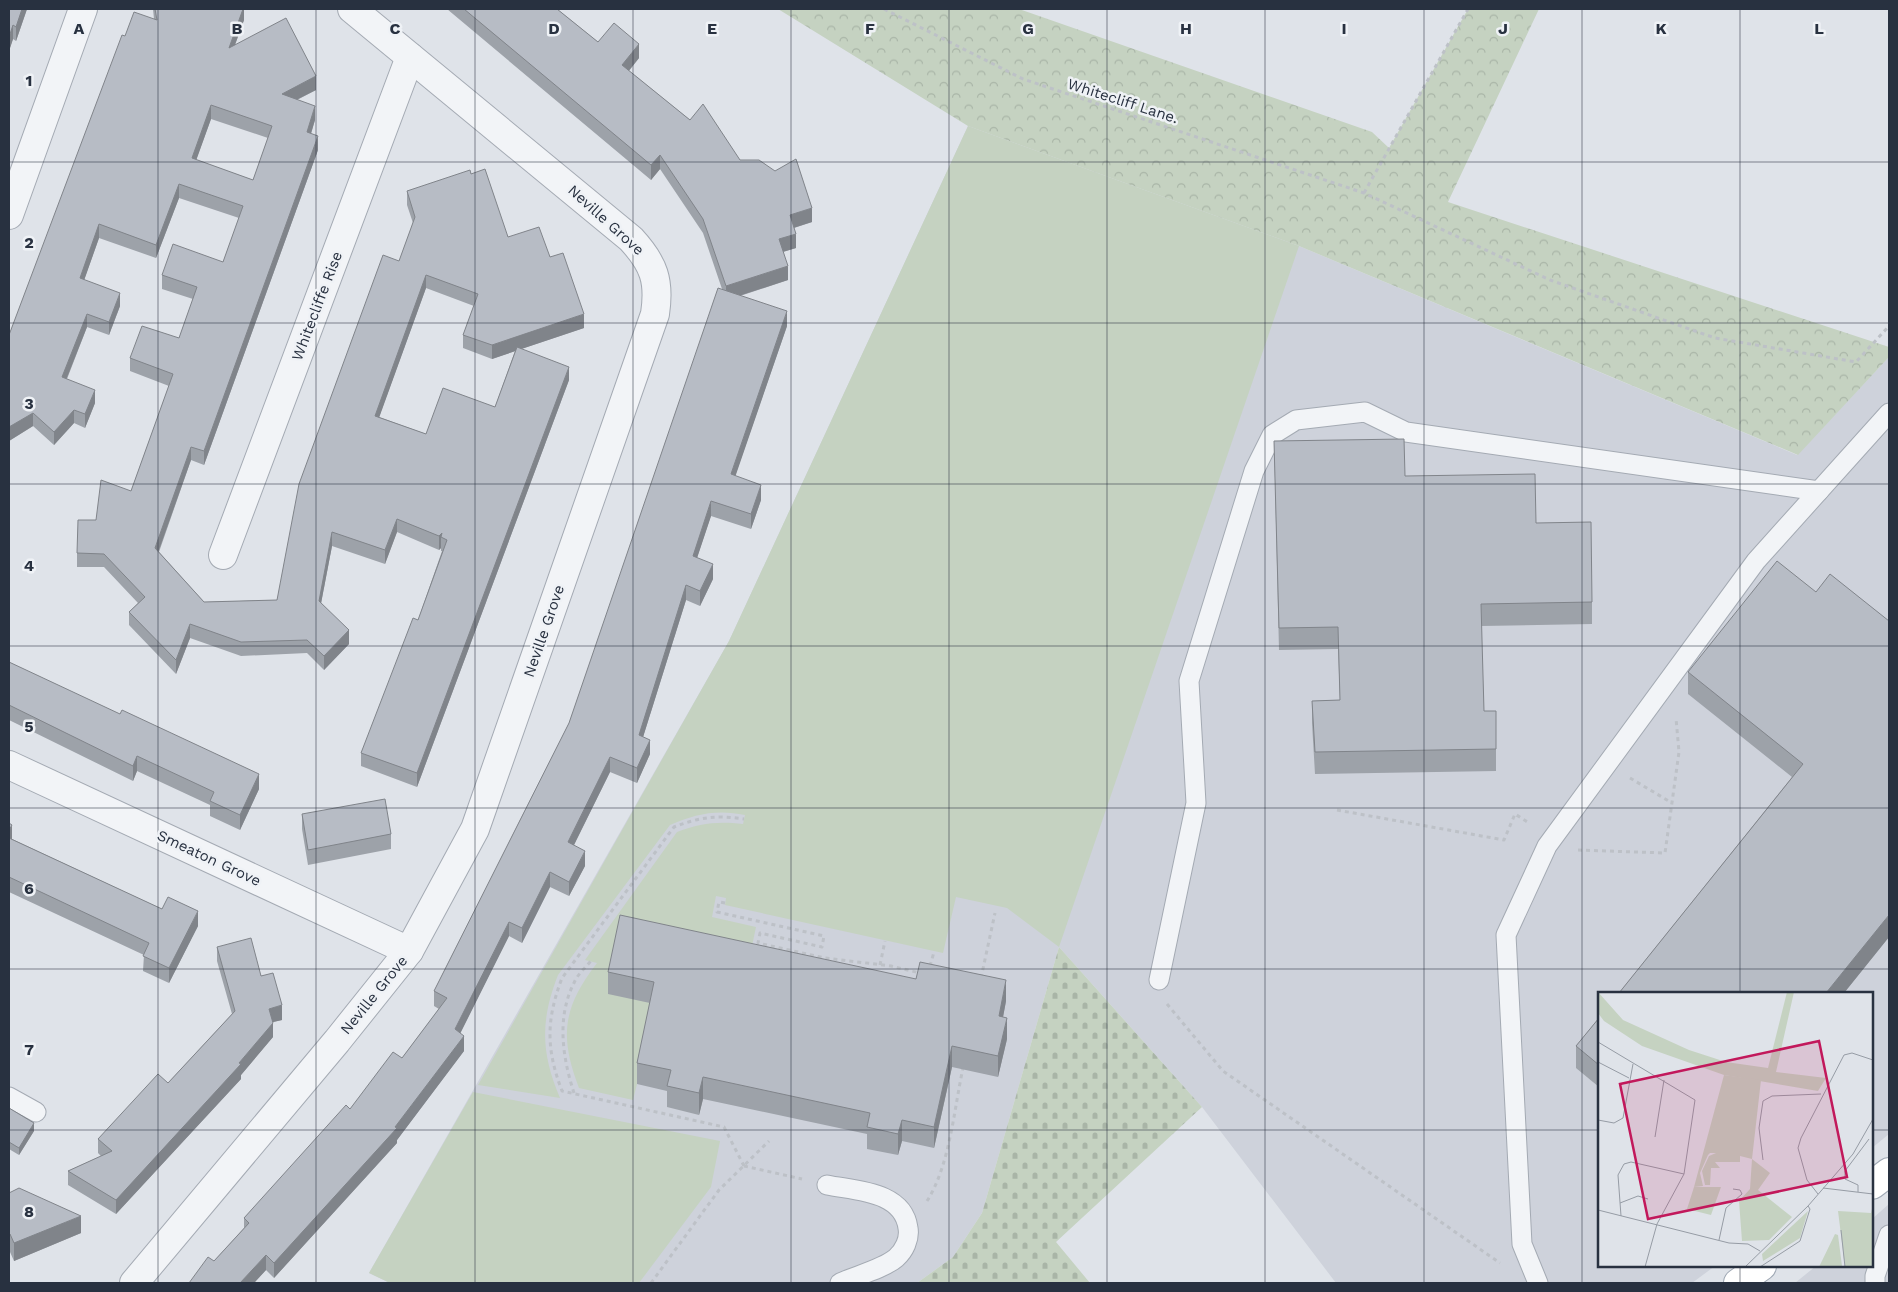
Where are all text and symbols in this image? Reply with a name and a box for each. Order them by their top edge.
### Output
text: A [74,19,85,38]
text: B [232,19,243,38]
text: C [390,19,401,38]
text: D [548,19,560,38]
text: E [707,19,717,38]
text: F [865,19,875,38]
text: G [1022,19,1034,38]
text: H [1180,19,1192,38]
text: I [1341,19,1347,38]
text: J [1498,19,1508,38]
text: K [1655,19,1667,38]
text: L [1814,19,1824,38]
text: 1 [26,71,32,90]
street label: Whitecliff Lane. [1065,75,1181,127]
street label: Neville Grove [564,181,648,259]
text: 2 [24,233,34,252]
street label: Whitecliffe Rise [288,249,346,363]
text: 3 [24,394,34,413]
text: 4 [24,556,34,575]
street label: Neville Grove [520,583,568,679]
text: 5 [24,717,34,736]
street label: Smeaton Grove [154,826,264,890]
text: 6 [24,879,34,898]
street label: Neville Grove [337,952,411,1038]
inset map [1598,992,1873,1267]
text: 7 [24,1040,34,1059]
text: 8 [24,1202,34,1221]

